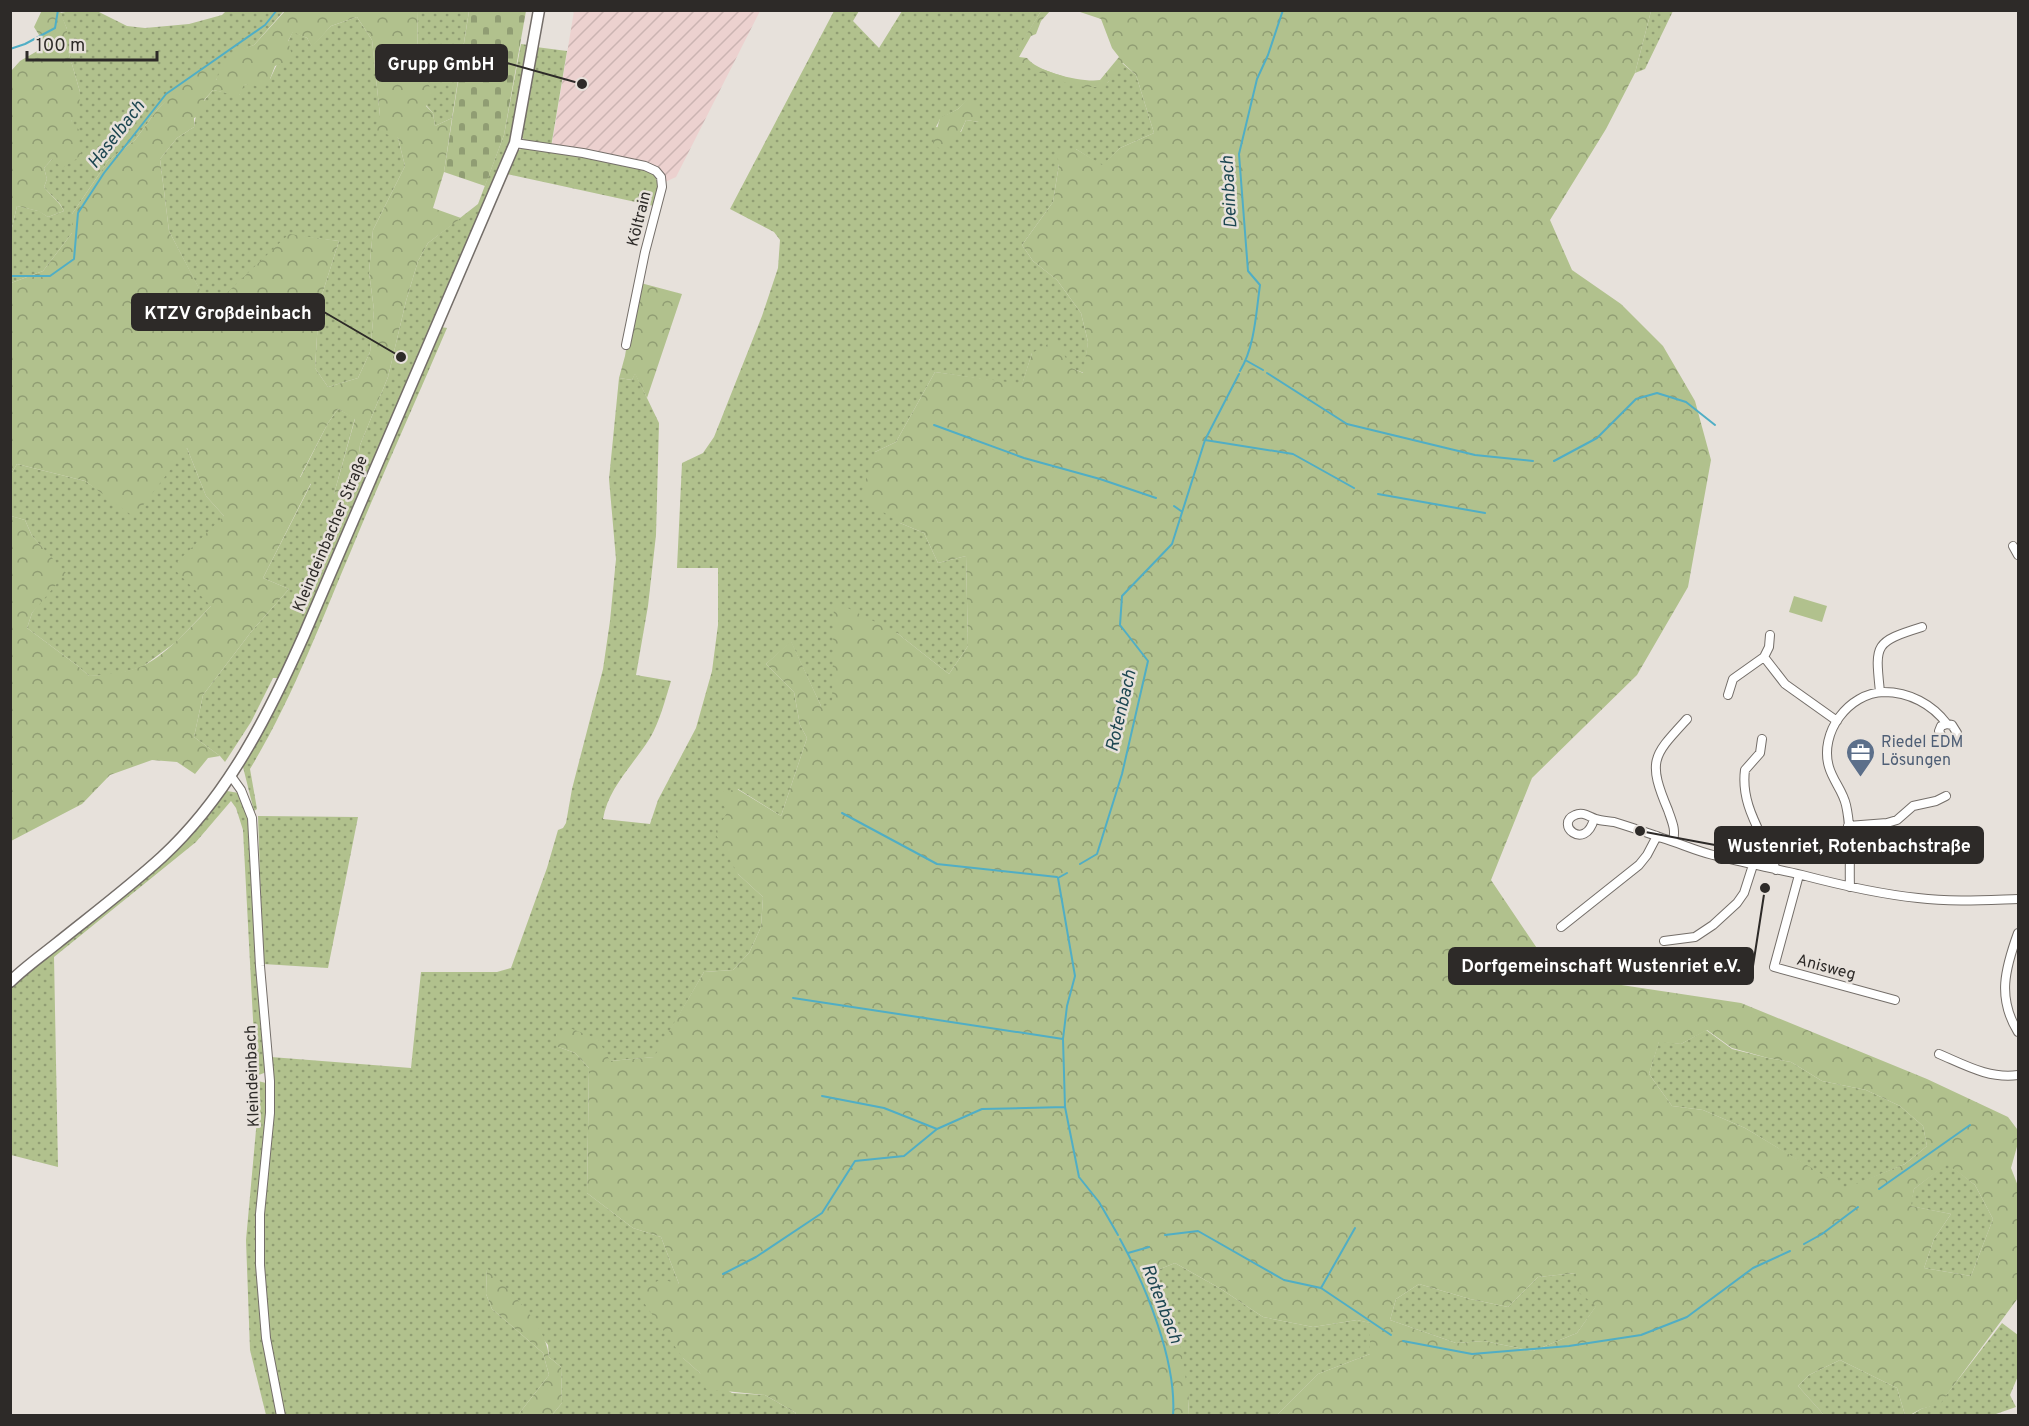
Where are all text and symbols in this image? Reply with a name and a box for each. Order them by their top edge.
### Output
scale bar [27,24,158,62]
text: 100 m [36,35,85,58]
callout: Grupp GmbH [376,45,507,81]
text: Grupp GmbH [388,54,495,77]
water label: Haselbach [83,96,151,174]
water label: Deinbach [1217,155,1243,229]
street label: Költrain [624,189,656,249]
callout: KTZV Großdeinbach [132,294,324,330]
text: KTZV Großdeinbach [144,303,312,326]
street label: Kleindeinbacher Straße [289,453,373,615]
water label: Rotenbach [1101,668,1143,754]
place label: Riedel EDM Lösungen [1881,733,1963,771]
office icon: Riedel EDM Lösungen [1844,736,1876,778]
callout: Wustenriet, Rotenbachstraße [1715,827,1983,863]
text: Wustenriet, Rotenbachstraße [1727,836,1971,859]
callout: Dorfgemeinschaft Wustenriet e.V. [1449,948,1753,984]
street label: Anisweg [1794,951,1858,985]
text: Dorfgemeinschaft Wustenriet e.V. [1461,956,1741,979]
street label: Kleindeinbach [241,1025,265,1127]
water label: Rotenbach [1135,1261,1187,1347]

